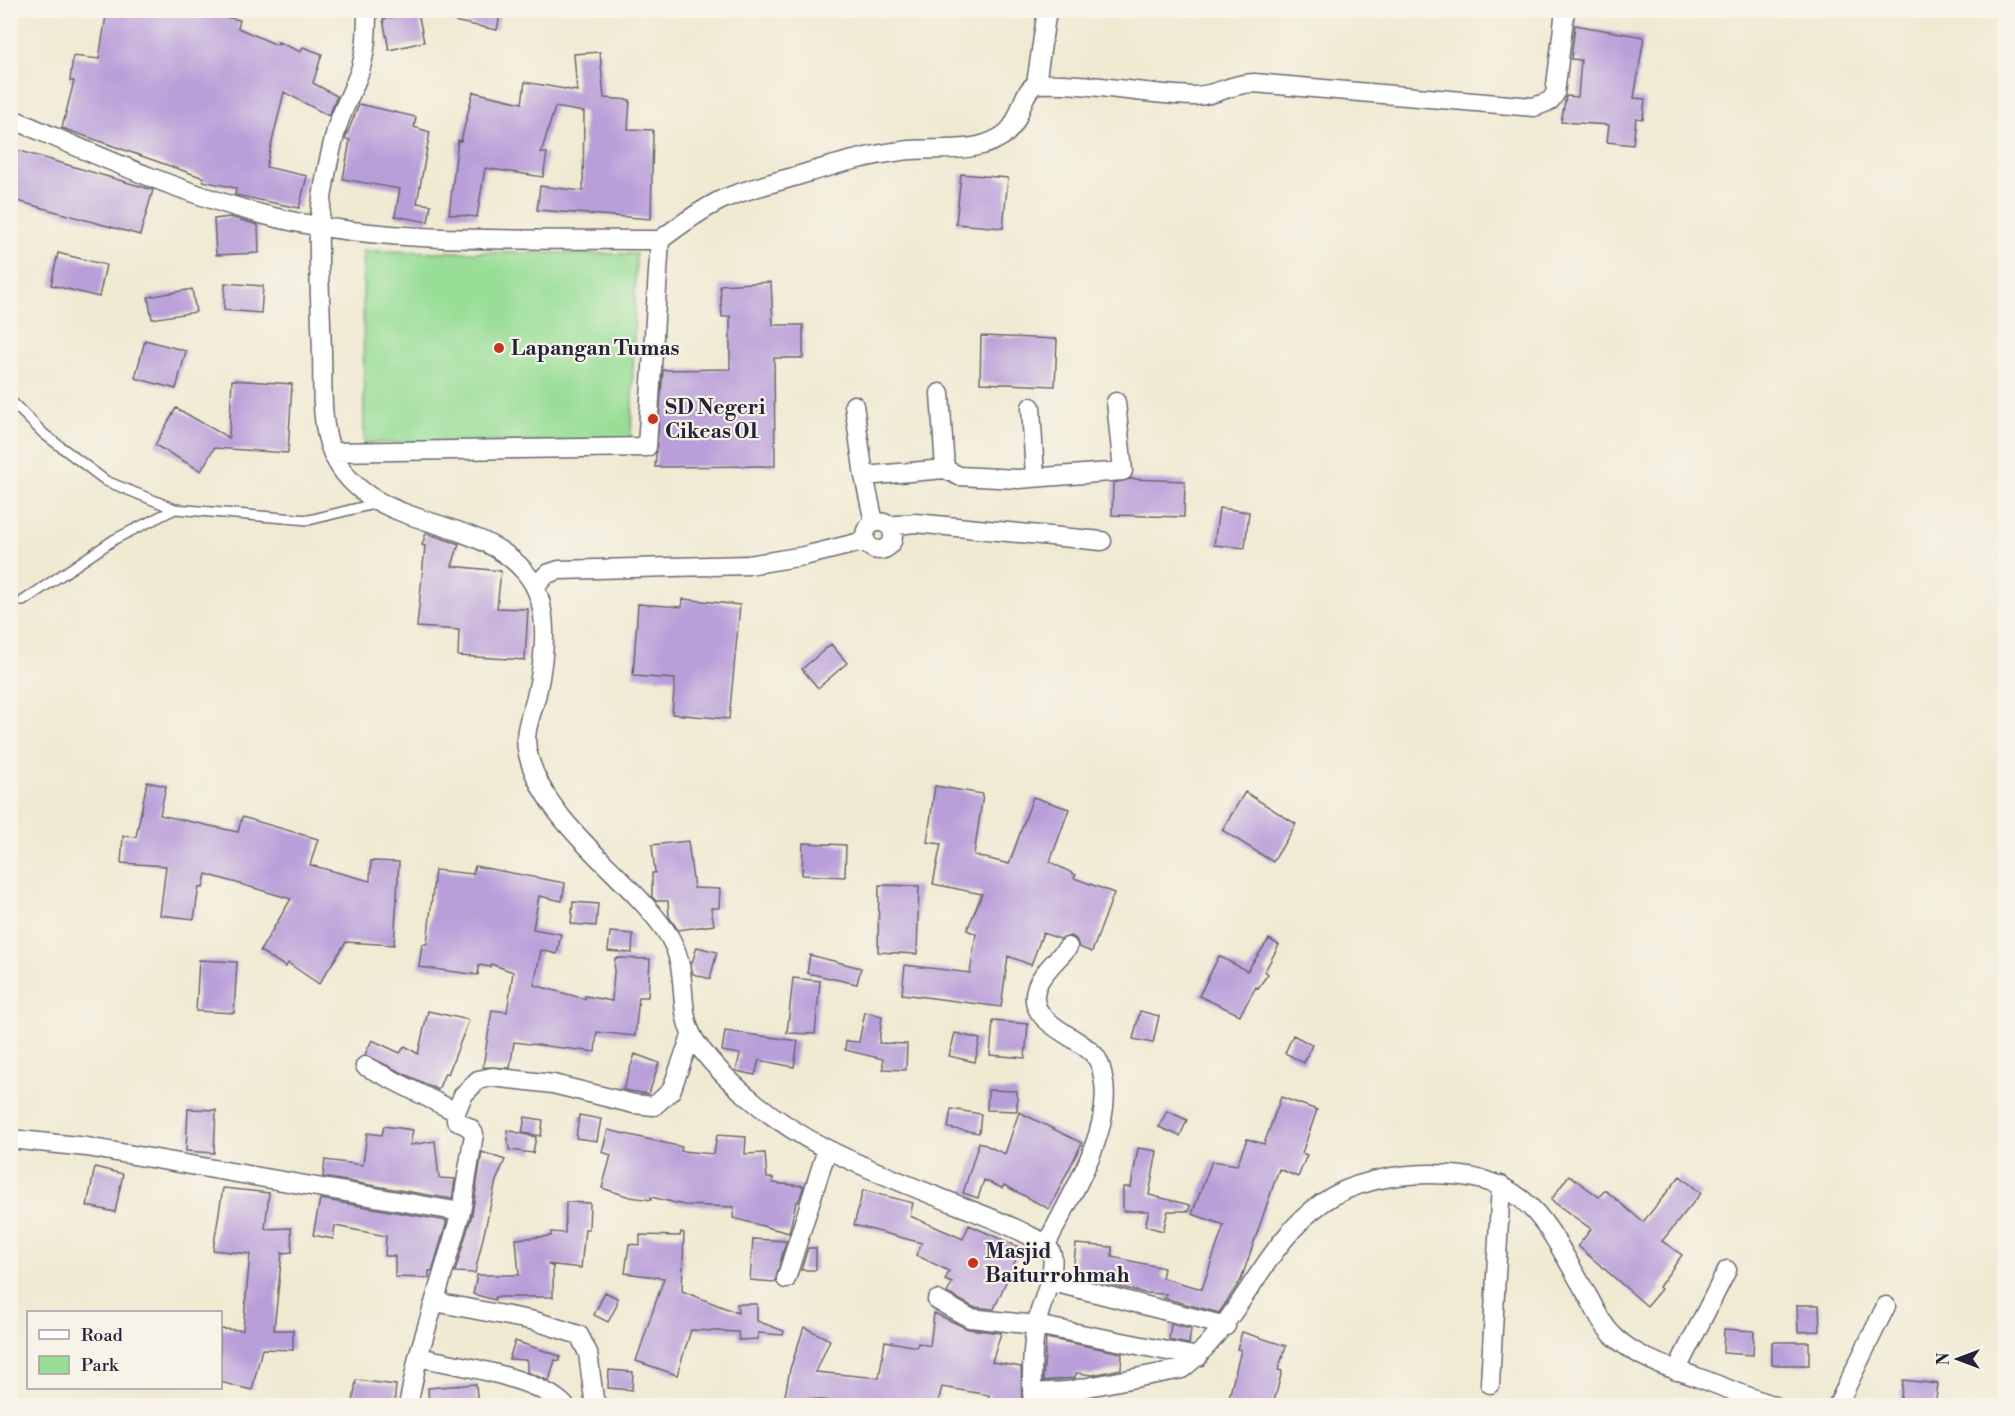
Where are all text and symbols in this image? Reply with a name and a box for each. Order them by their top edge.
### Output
place label: Lapangan Tumas [511,336,680,362]
marker: Lapangan Tumas [492,341,506,355]
place label: SD Negeri Cikeas 01 [665,395,766,445]
marker: SD Negeri Cikeas 01 [646,412,660,426]
place label: Masjid Baiturrohmah [985,1239,1129,1289]
marker: Masjid Baiturrohmah [966,1256,980,1270]
legend [27,1311,222,1389]
text: Road [81,1324,124,1347]
north arrow [1928,1329,1988,1389]
text: N [1934,1352,1954,1365]
text: Park [81,1354,120,1377]

